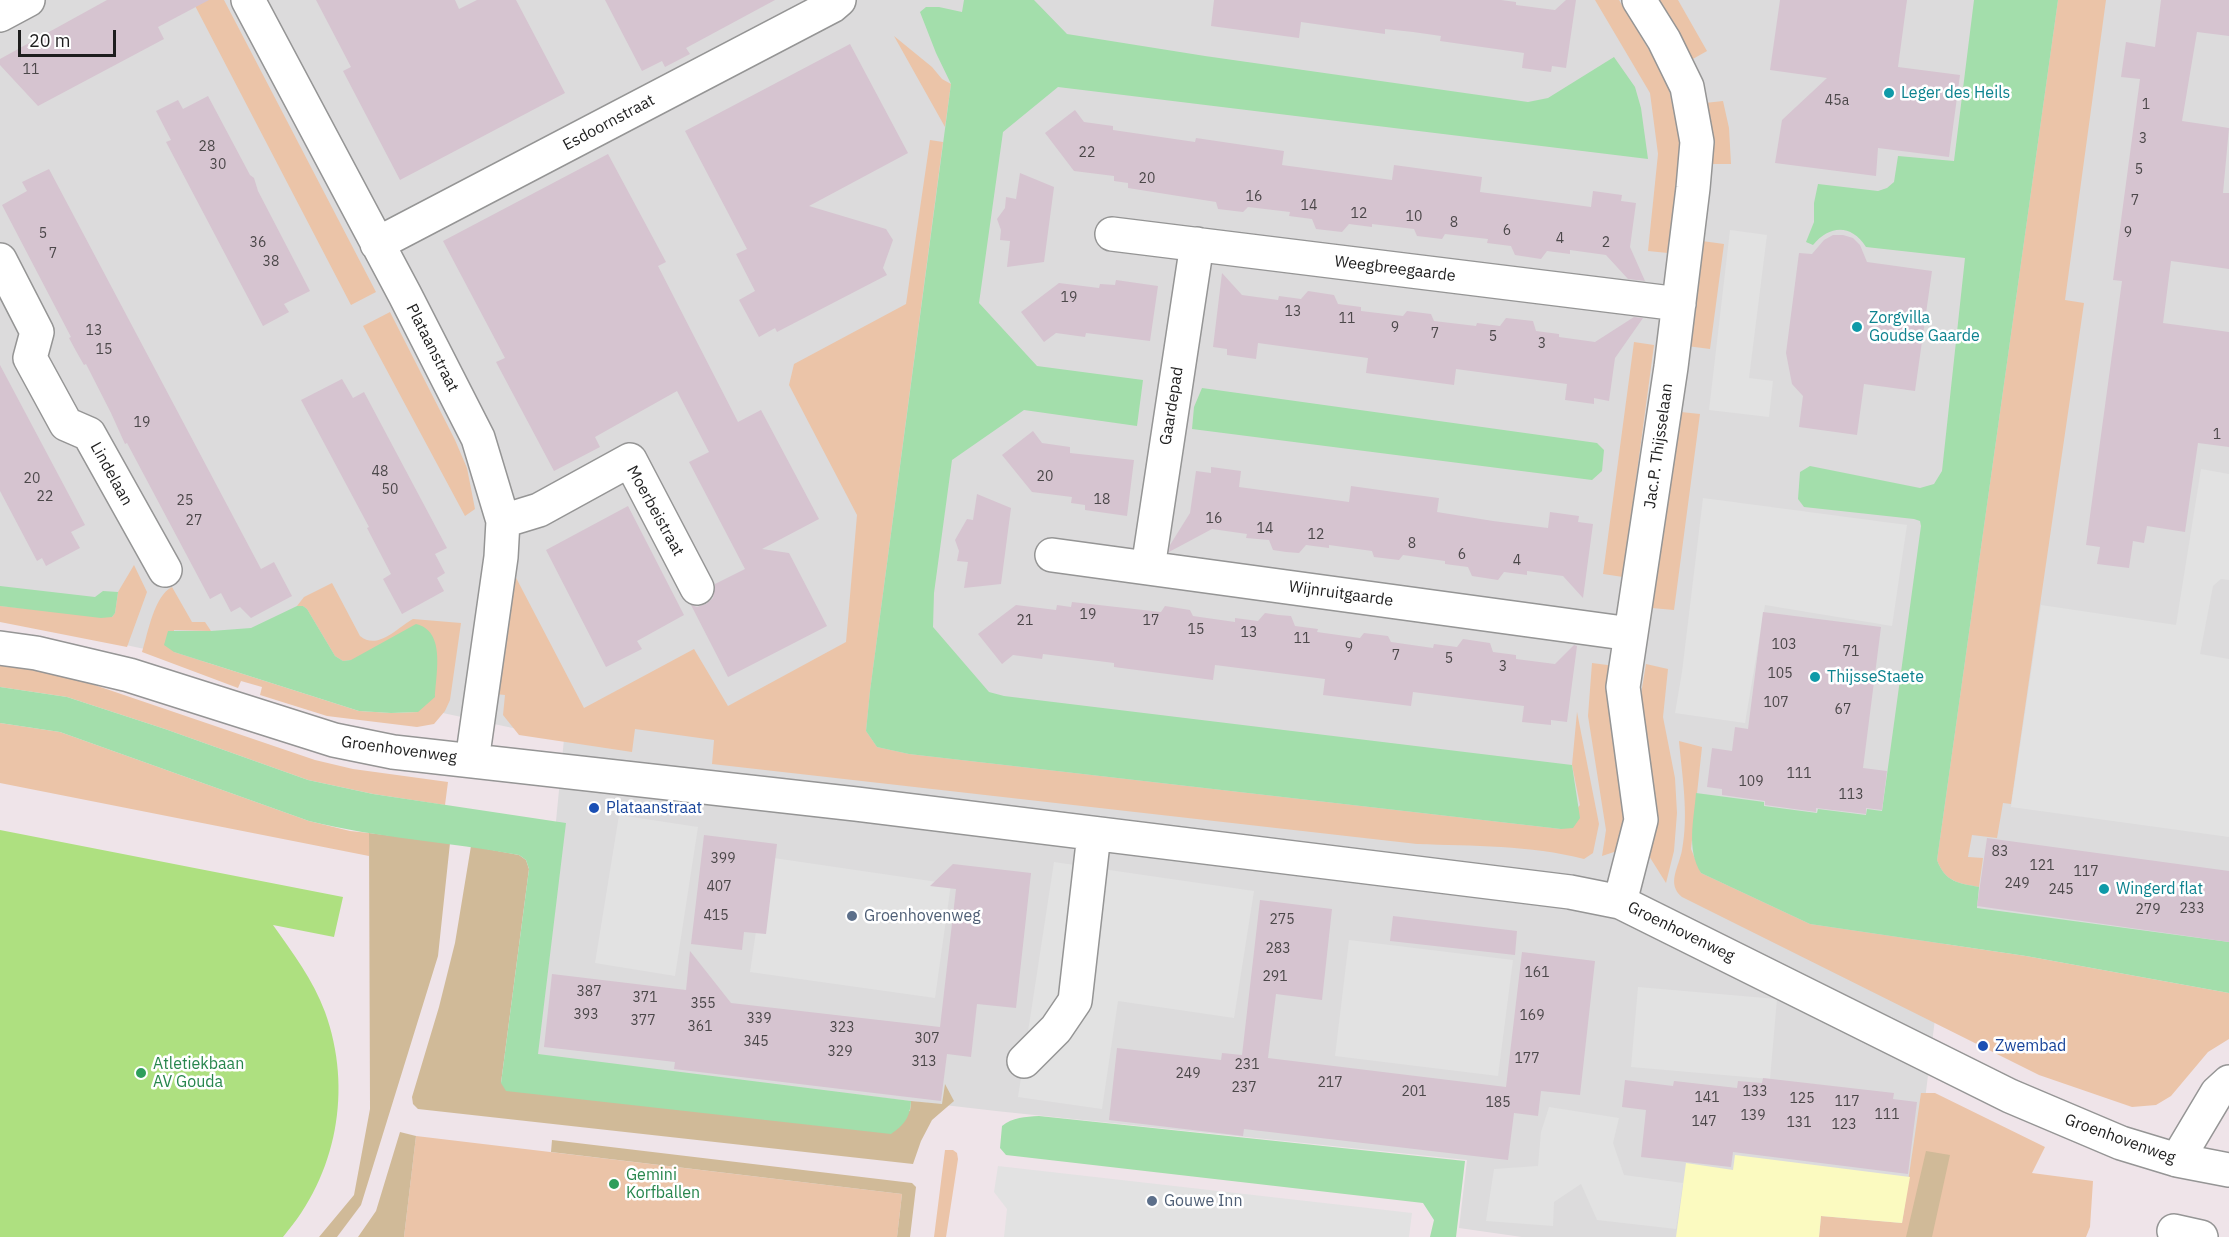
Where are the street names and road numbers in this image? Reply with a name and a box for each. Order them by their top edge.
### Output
street label: Esdoornstraat [560,91,658,155]
street label: Weegbreegaarde [1333,252,1457,286]
street label: Plataanstraat [402,301,462,395]
street label: Gaardepad [1156,365,1188,447]
street label: Jac.P. Thijsselaan [1641,382,1677,510]
street label: Lindelaan [86,439,136,509]
street label: Moerbeistraat [622,462,688,560]
street label: Wijnruitgaarde [1288,577,1394,611]
street label: Groenhovenweg [340,732,458,768]
street label: Groenhovenweg [1624,898,1738,966]
street label: Groenhovenweg [2062,1110,2178,1168]

